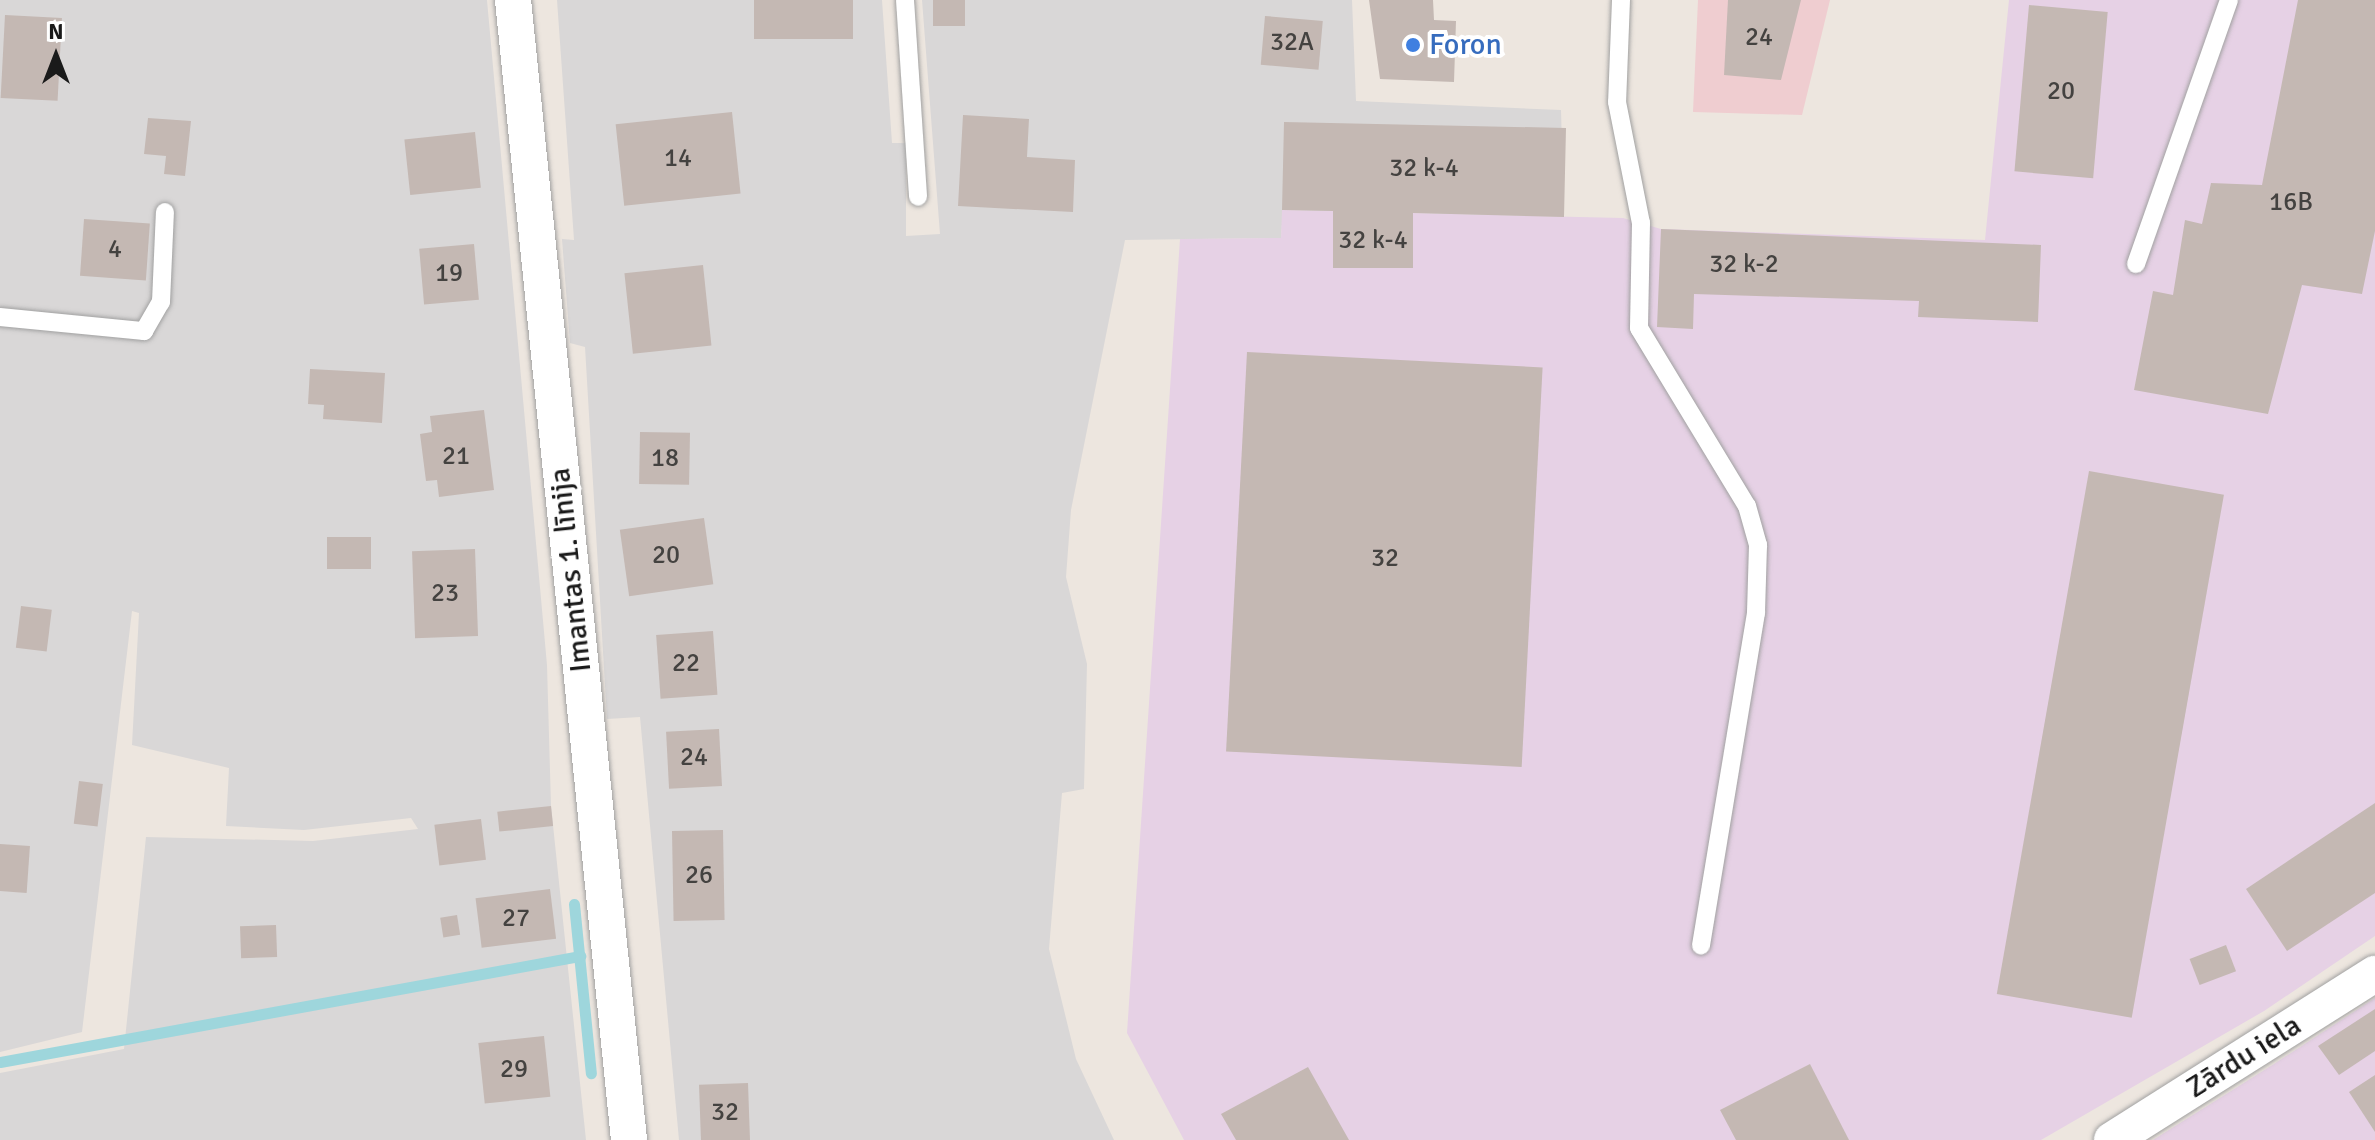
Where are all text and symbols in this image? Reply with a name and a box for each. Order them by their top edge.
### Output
north arrow [16,16,96,96]
text: N [48,18,64,45]
house number: 24 [1745,22,1773,54]
house number: 32A [1270,27,1314,59]
place label: Foron [1429,27,1502,63]
marker: Foron [1404,36,1422,54]
house number: 20 [2047,76,2075,108]
house number: 14 [664,143,692,175]
house number: 32 k-4 [1389,153,1459,185]
house number: 16B [2269,187,2313,219]
house number: 32 k-4 [1338,225,1408,257]
house number: 4 [108,234,122,266]
house number: 32 k-2 [1709,249,1779,281]
house number: 19 [435,258,463,290]
house number: 21 [442,441,470,473]
house number: 18 [651,443,679,475]
street label: Imantas 1. līnija [542,466,600,674]
house number: 20 [652,540,680,572]
house number: 32 [1371,543,1399,575]
house number: 23 [431,578,459,610]
house number: 22 [672,648,700,680]
house number: 24 [680,742,708,774]
house number: 26 [685,860,713,892]
house number: 27 [502,903,530,935]
street label: Zārdu iela [2180,1008,2308,1106]
house number: 29 [500,1054,528,1086]
house number: 32 [711,1097,739,1129]

